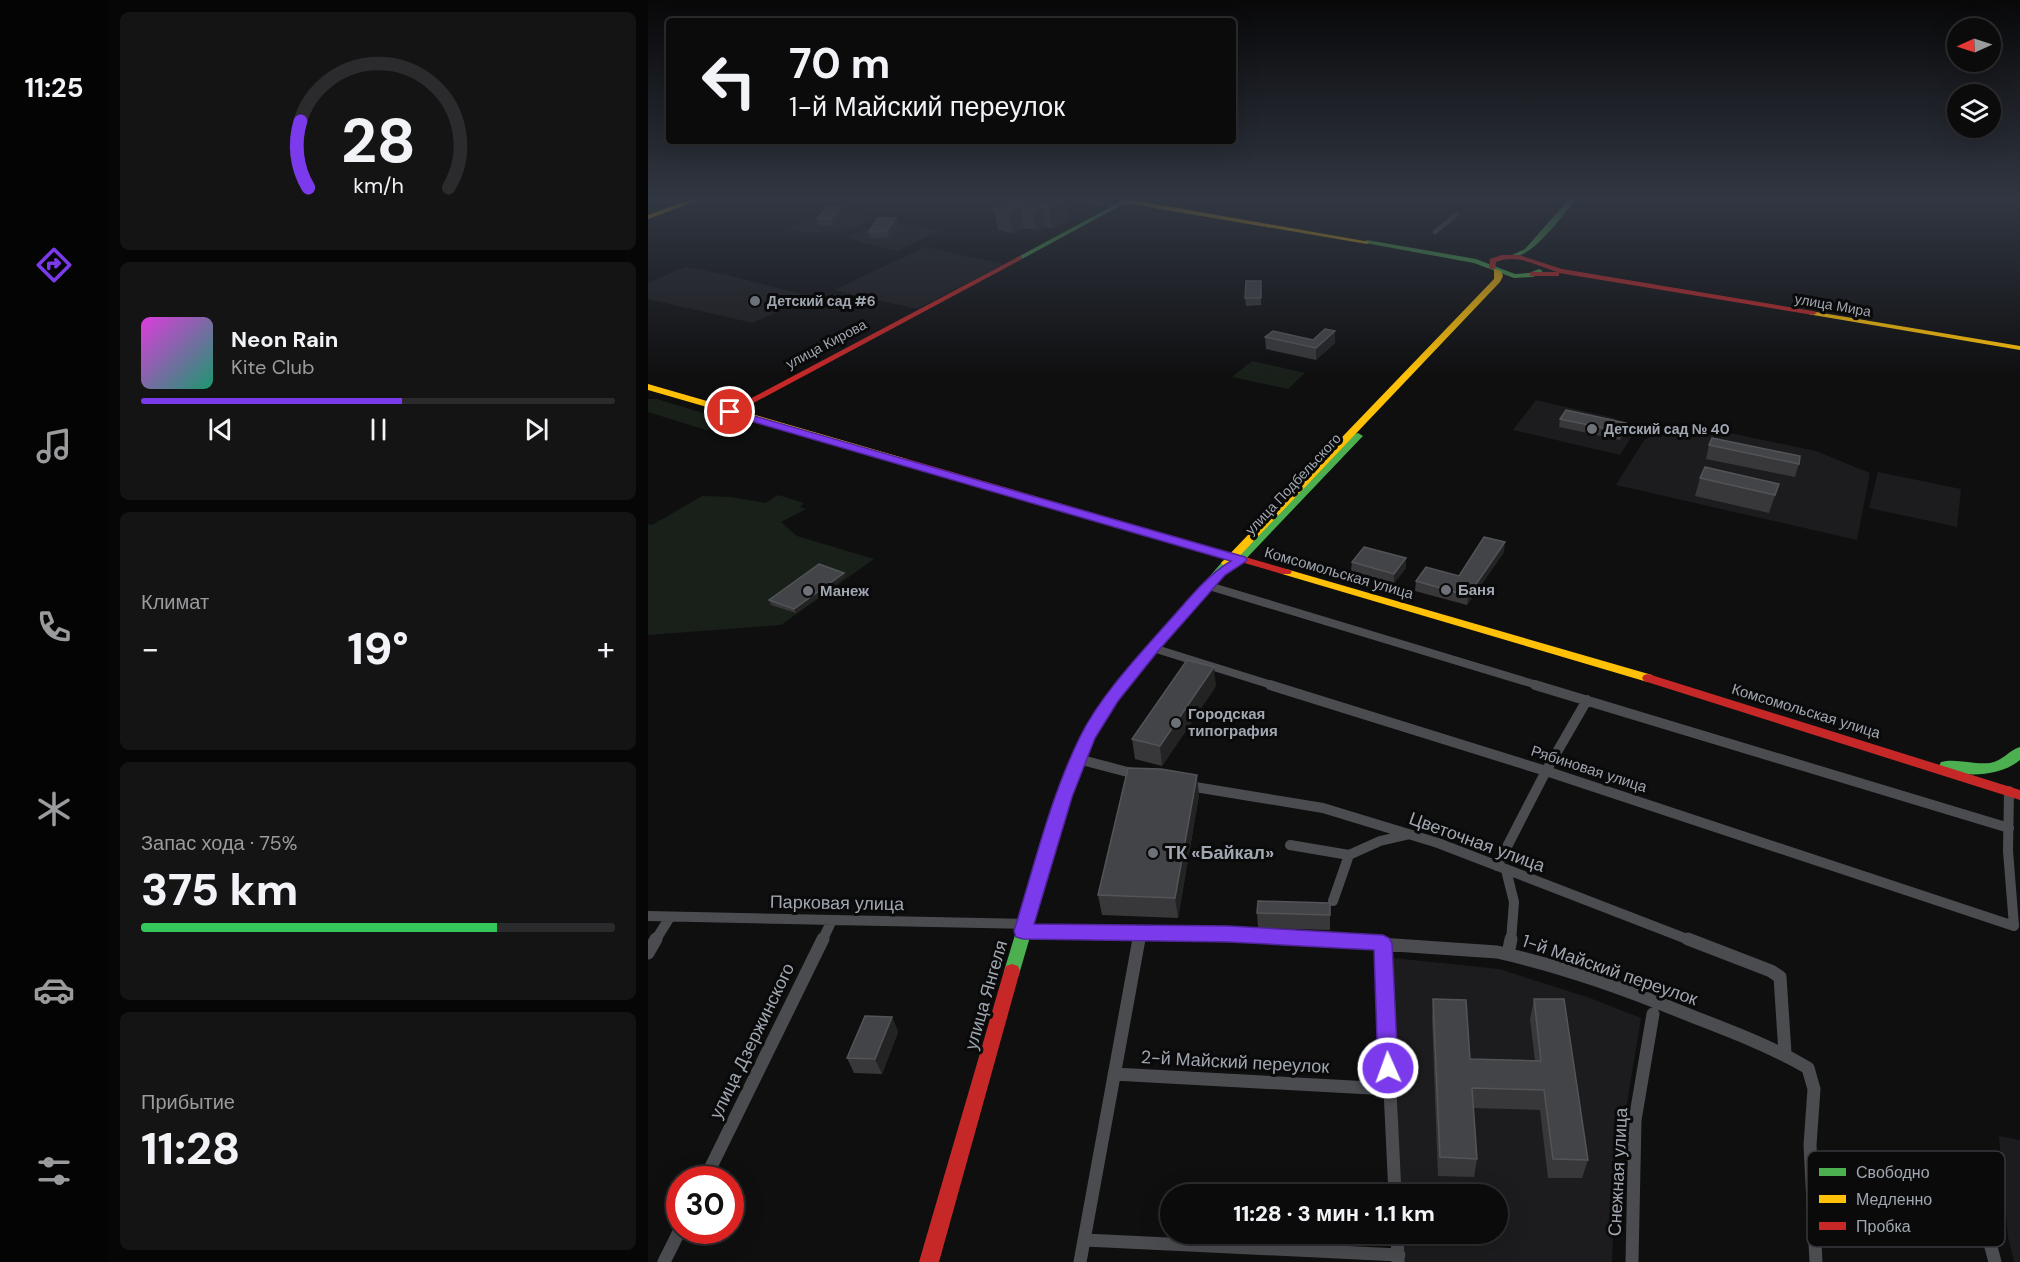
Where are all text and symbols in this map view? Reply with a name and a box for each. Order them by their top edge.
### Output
north arrow [1947,18,2001,72]
map controls [1947,18,2001,138]
text: 70 m [789,36,890,91]
icon: left [690,42,768,120]
text: 11:25 [25,70,83,105]
button: layers [1947,84,2001,138]
text: 1-й Майский переулок [789,89,1065,124]
text: 28 [340,100,416,181]
text: km/h [353,172,403,200]
icon: directions [33,244,75,286]
street label: улица Мира [1793,289,1873,321]
place label: Детский сад #6 [767,292,876,310]
marker: Детский сад #6 [748,294,762,308]
street label: улица Кирова [783,315,870,373]
text: Neon Rain [231,325,338,354]
text: Kite Club [231,354,315,380]
pin [704,386,755,437]
icon: arrive [713,395,746,428]
icon: previous [204,413,237,446]
icon: pause [362,413,395,446]
icon: next [520,413,553,446]
place label: Детский сад № 40 [1604,420,1730,438]
marker: Детский сад № 40 [1585,422,1599,436]
icon: music [33,425,75,467]
street label: улица Подбельского [1241,429,1345,538]
street label: Комсомольская улица [1262,542,1417,604]
place label: Баня [1458,580,1495,600]
place label: Манеж [820,581,869,601]
marker: Баня [1439,583,1453,597]
marker: Манеж [801,584,815,598]
text: Климат [141,589,209,615]
icon: phone [33,606,75,648]
text: 19° [347,619,409,678]
text: − [141,627,159,670]
text: + [597,627,615,670]
street label: Комсомольская улица [1729,679,1883,743]
place label: Городская типография [1188,704,1278,741]
marker: Городская типография [1169,716,1183,730]
street label: Рябиновая улица [1529,741,1650,797]
icon: climate [33,788,75,830]
street label: Цветочная улица [1406,806,1549,878]
text: Запас хода · 75% [141,830,297,856]
place label: ТК «Байкал» [1165,841,1274,865]
marker: ТК «Байкал» [1146,846,1160,860]
text: 375 km [141,860,298,919]
street label: Парковая улица [770,890,905,916]
street label: 1-й Майский переулок [1519,929,1701,1011]
street label: улица Янгеля [959,937,1013,1053]
street label: улица Дзержинского [704,959,800,1123]
icon: car [33,969,75,1011]
position arrow [1356,1036,1420,1100]
street label: 2-й Майский переулок [1140,1045,1330,1079]
text: Прибытие [141,1089,235,1115]
street label: Снежная улица [1603,1106,1633,1237]
text: 11:28 [141,1119,240,1178]
icon: filters [33,1150,75,1192]
legend [1807,1151,2005,1247]
text: Свободно [1856,1162,1930,1183]
speed limit sign: 30 [666,1166,744,1244]
text: Медленно [1856,1189,1932,1210]
text: 11:28 · 3 мин · 1.1 km [1233,1199,1435,1228]
text: Пробка [1856,1216,1911,1237]

